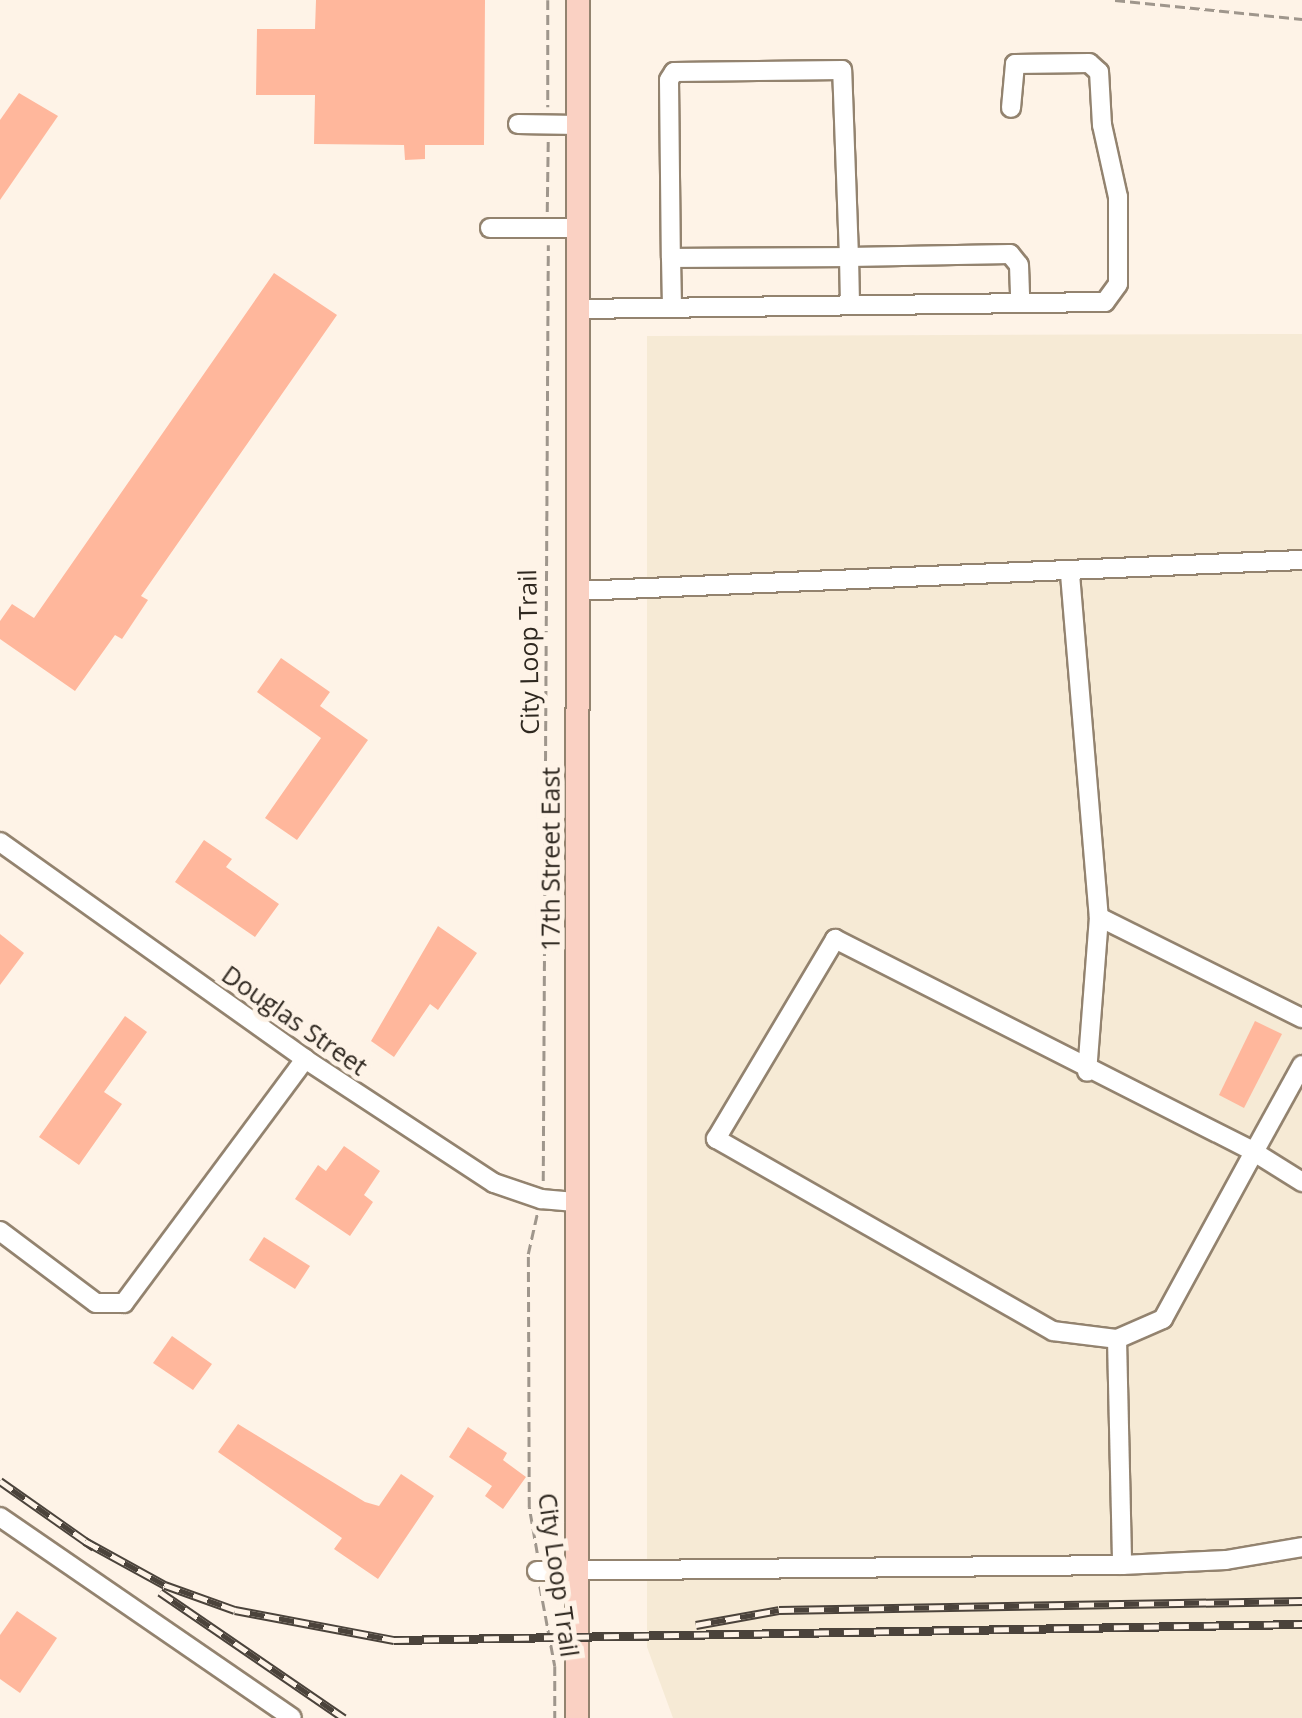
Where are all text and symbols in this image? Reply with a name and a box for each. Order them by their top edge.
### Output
street label: City Loop Trail [512,569,544,735]
street label: 17th Street East [535,767,565,951]
street label: Douglas Street [217,959,373,1081]
street label: City Loop Trail [533,1491,585,1659]

